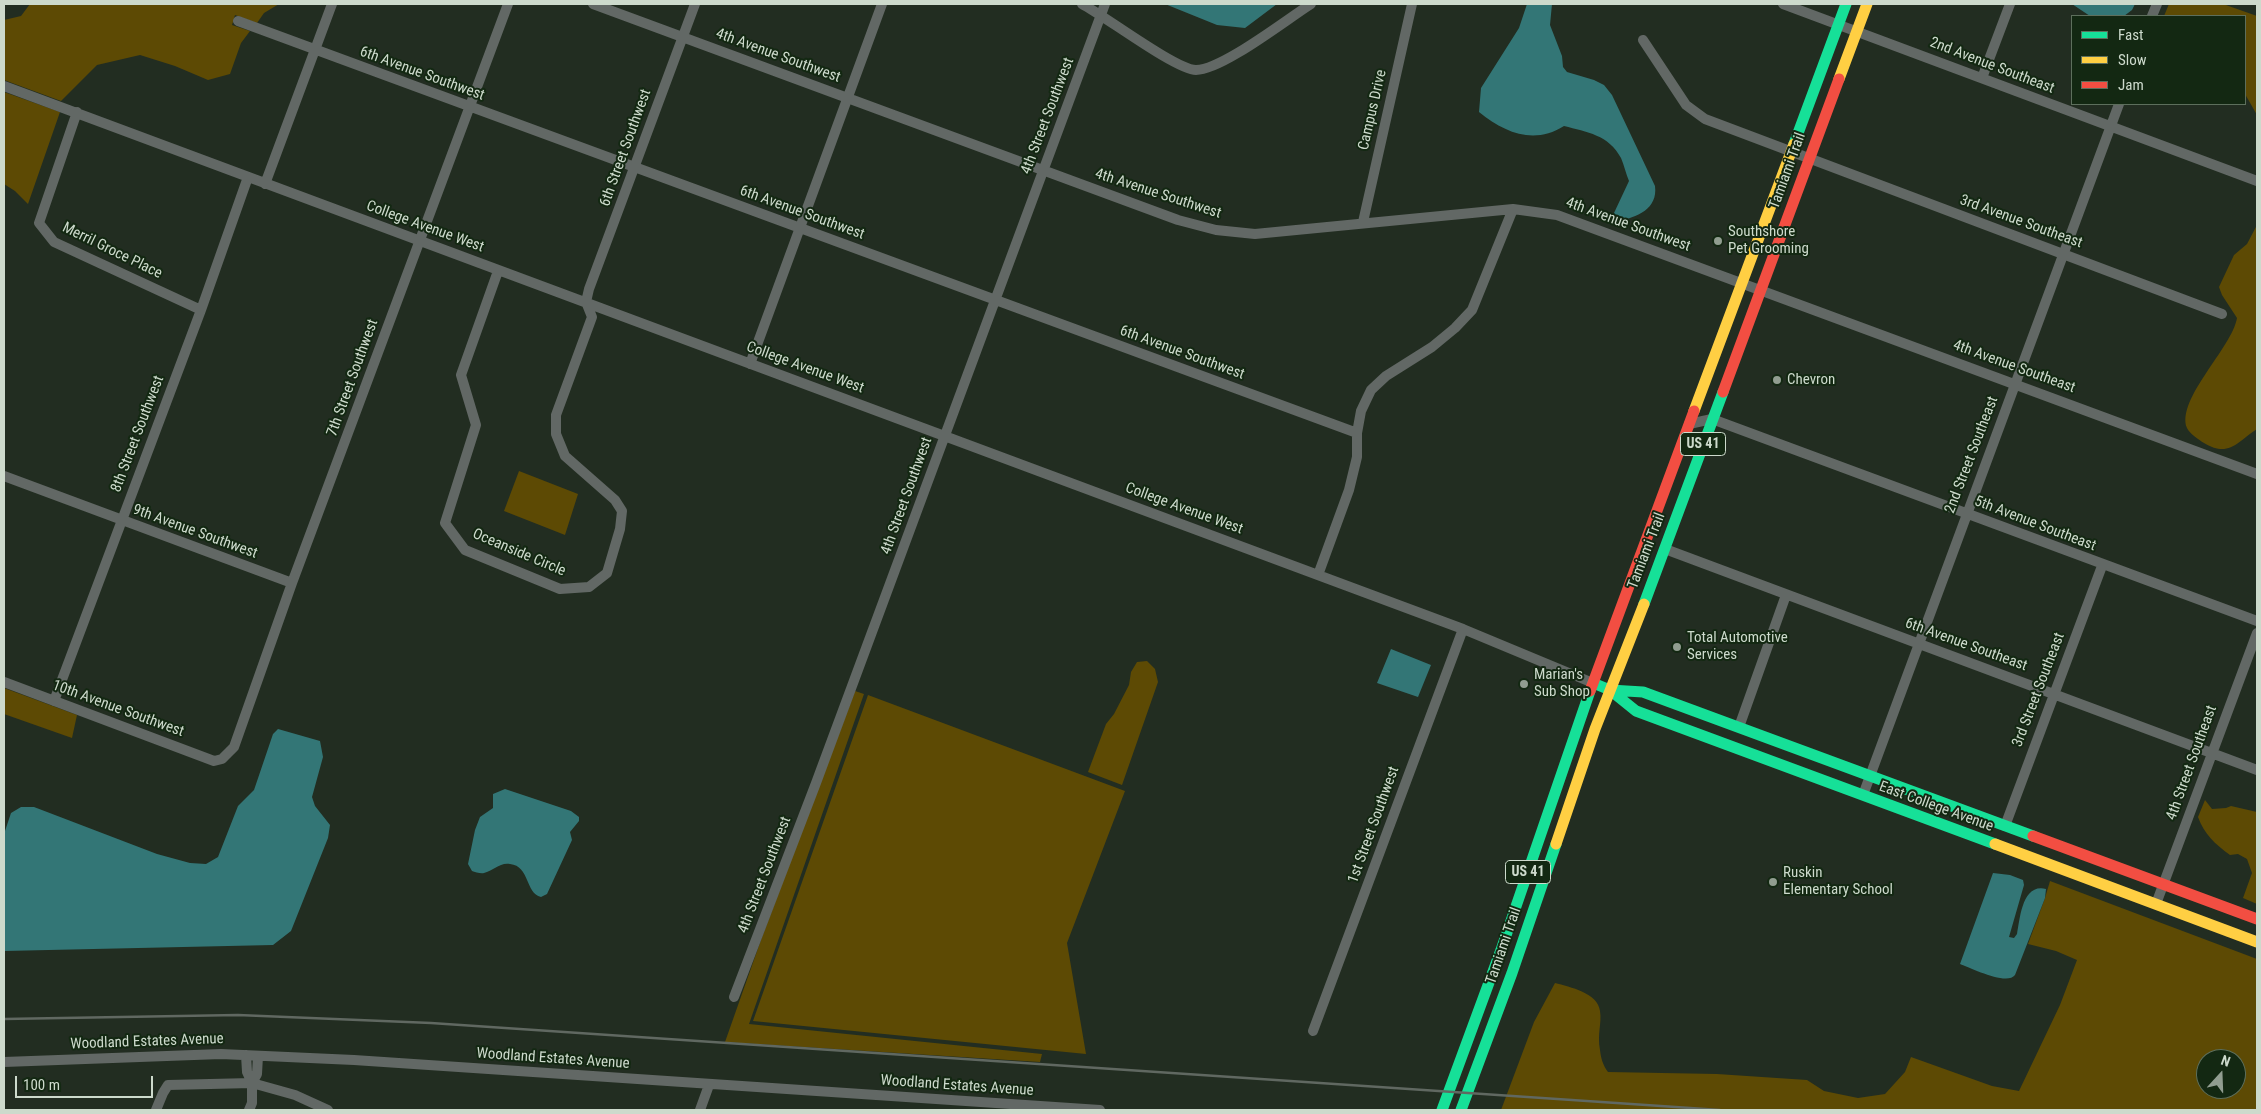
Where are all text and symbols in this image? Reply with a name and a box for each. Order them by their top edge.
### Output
legend [2071,15,2246,105]
street label: 4th Avenue Southwest [713,25,843,87]
text: Fast [2118,26,2143,44]
street label: 2nd Avenue Southeast [1927,34,2057,98]
street label: 6th Avenue Southwest [357,43,487,105]
text: Slow [2118,51,2147,69]
street label: 4th Street Southwest [1017,55,1079,177]
street label: Campus Drive [1355,68,1391,152]
text: Jam [2118,76,2144,94]
street label: 6th Street Southwest [596,87,656,209]
street label: Tamiami Trail [1766,130,1810,212]
street label: 4th Avenue Southwest [1093,165,1223,223]
street label: 6th Avenue Southwest [737,182,867,244]
street label: 3rd Avenue Southeast [1957,191,2085,253]
street label: 4th Avenue Southwest [1563,194,1693,256]
street label: College Avenue West [364,197,486,257]
street label: Merril Groce Place [59,219,165,283]
place label: Southshore Pet Grooming [1728,223,1809,258]
marker: Southshore Pet Grooming [1712,235,1724,247]
street label: 7th Street Southwest [323,317,383,439]
street label: 6th Avenue Southwest [1117,322,1247,384]
street label: 4th Avenue Southeast [1950,337,2078,397]
street label: College Avenue West [744,338,866,398]
place label: Chevron [1787,371,1835,389]
street label: 8th Street Southwest [107,373,169,495]
marker: Chevron [1771,374,1783,386]
street label: 2nd Street Southeast [1941,394,2003,516]
road number: US 41 [1680,432,1726,456]
street label: 4th Street Southwest [877,435,937,557]
street label: College Avenue West [1123,479,1245,539]
street label: 5th Avenue Southeast [1972,493,2098,555]
street label: 9th Avenue Southwest [130,501,260,563]
street label: Tamiami Trail [1624,510,1670,592]
street label: Oceanside Circle [470,525,568,581]
street label: 6th Avenue Southeast [1902,615,2030,675]
place label: Total Automotive Services [1687,629,1788,664]
street label: 3rd Street Southeast [2009,630,2069,750]
marker: Total Automotive Services [1671,641,1683,653]
place label: Marian's Sub Shop [1534,666,1590,701]
street label: 10th Avenue Southwest [50,677,186,741]
marker: Marian's Sub Shop [1518,678,1530,690]
street label: 4th Street Southeast [2163,703,2221,823]
street label: 1st Street Southwest [1345,764,1403,886]
street label: East College Avenue [1876,778,1996,836]
street label: 4th Street Southwest [734,814,796,936]
road number: US 41 [1506,860,1550,884]
place label: Ruskin Elementary School [1783,864,1893,899]
marker: Ruskin Elementary School [1767,876,1779,888]
street label: Tamiami Trail [1482,905,1526,987]
street label: Woodland Estates Avenue [70,1030,224,1054]
street label: Woodland Estates Avenue [476,1045,630,1073]
north arrow [2196,1049,2246,1099]
text: N [2219,1052,2233,1070]
scale bar [18,1066,155,1098]
street label: Woodland Estates Avenue [880,1072,1034,1100]
text: 100 m [23,1076,60,1094]

